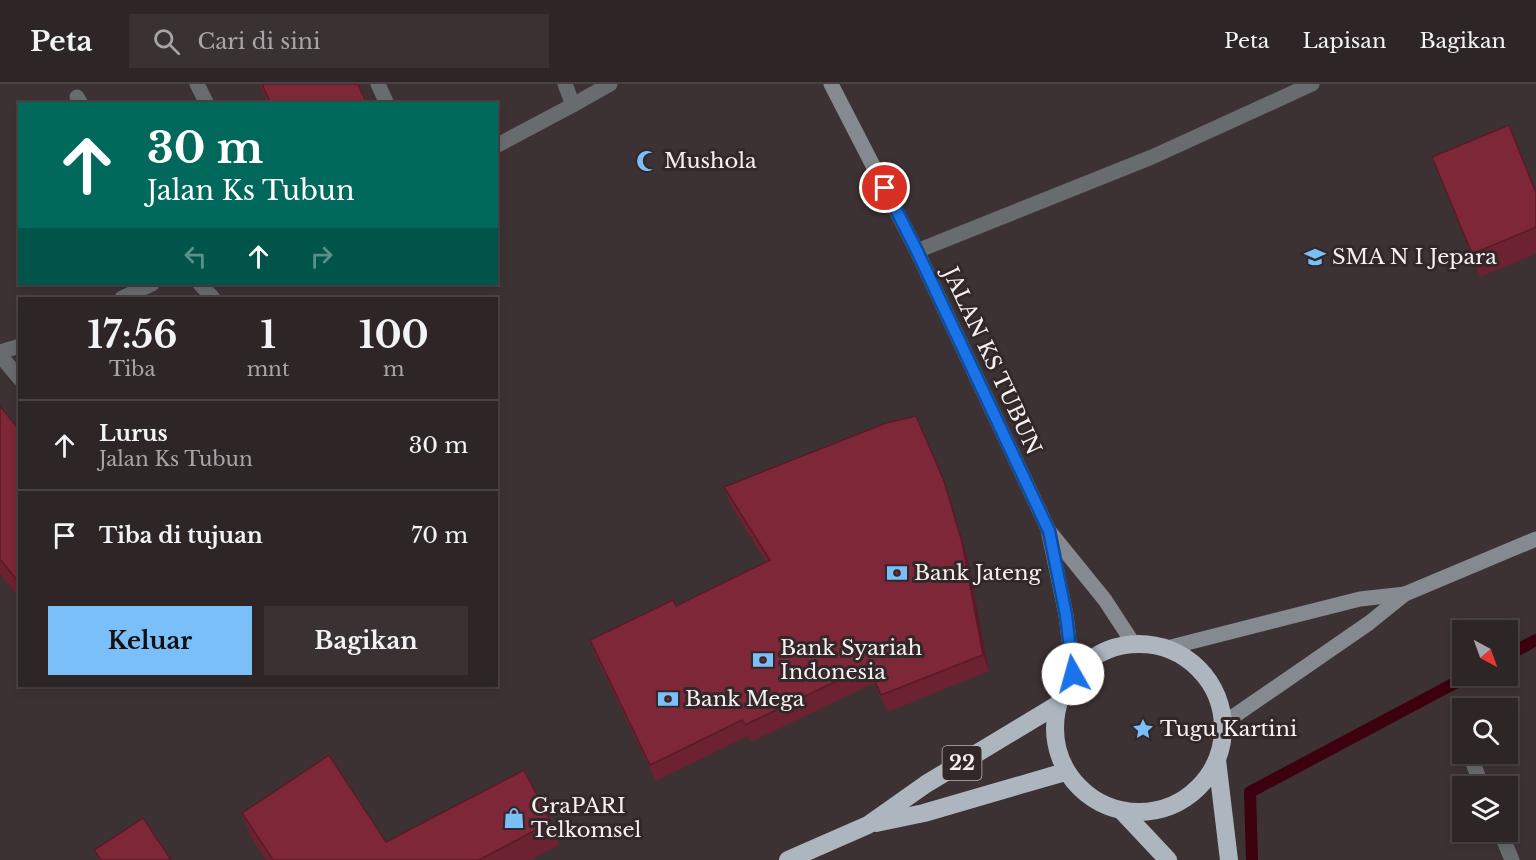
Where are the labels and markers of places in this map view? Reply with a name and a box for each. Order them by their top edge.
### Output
place label: Mushola [664,148,757,174]
mosque icon: Mushola [635,149,659,173]
pin [859,162,910,213]
place label: SMA N I Jepara [1332,244,1497,270]
school or university icon: SMA N I Jepara [1303,245,1327,269]
place label: Bank Jateng [914,560,1042,586]
bank icon: Bank Jateng [885,561,909,585]
place label: Bank Syariah Indonesia [780,635,922,685]
bank icon: Bank Syariah Indonesia [751,648,775,672]
place label: Bank Mega [685,686,805,712]
bank icon: Bank Mega [656,687,680,711]
place label: Tugu Kartini [1160,716,1297,742]
place icon: Tugu Kartini [1131,717,1155,741]
place label: GraPARI Telkomsel [531,793,641,843]
shop icon: GraPARI Telkomsel [502,806,526,830]

